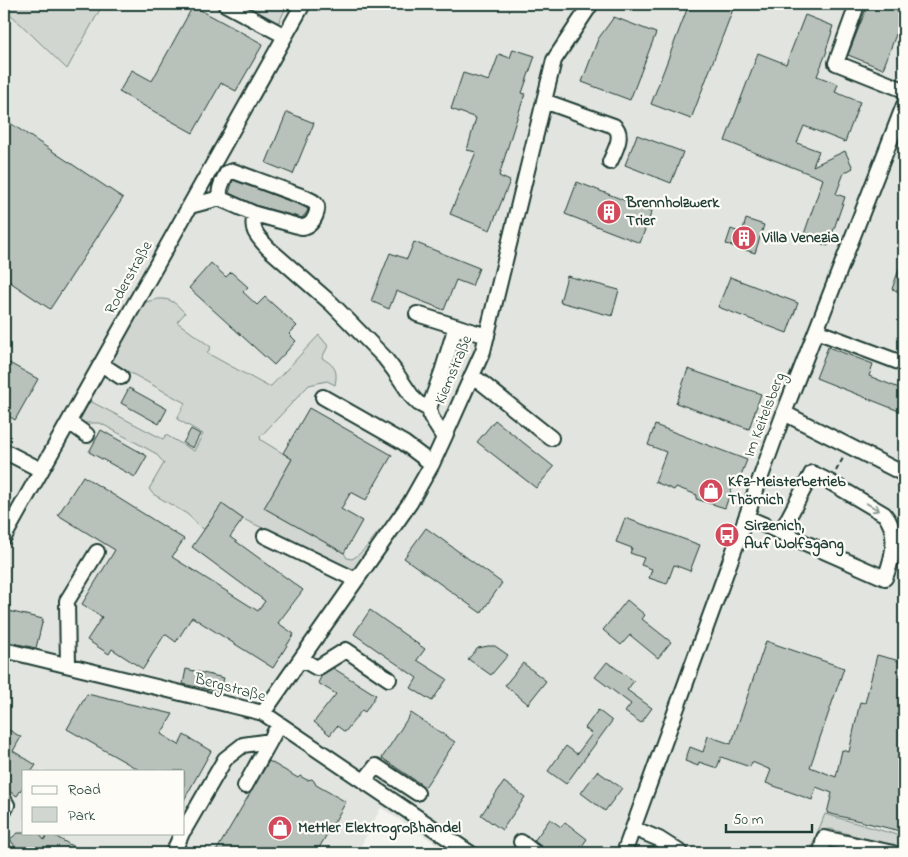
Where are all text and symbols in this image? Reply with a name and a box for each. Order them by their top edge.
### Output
place label: Brennholzwerk Trier [625,191,720,233]
building icon: Brennholzwerk Trier [596,199,622,225]
building icon: Villa Venezia [731,225,757,251]
place label: Villa Venezia [761,226,840,250]
street label: Roderstraße [99,236,160,319]
street label: Kiemstraße [429,331,480,408]
street label: Im Keitelsberg [738,369,792,461]
place label: Kfz-Meisterbetrieb Thörnich [728,470,846,512]
shop icon: Kfz-Meisterbetrieb Thörnich [698,478,724,504]
one-way arrow [865,503,879,513]
place label: Sirzenich, Auf Wolfsgang [744,514,844,557]
bus stop icon: Sirzenich, Auf Wolfsgang [714,522,740,548]
street label: Bergstraße [191,667,269,709]
legend [22,770,185,834]
text: Road [68,779,101,801]
scale bar [726,802,812,834]
text: Park [68,805,96,827]
text: 50 m [733,809,764,831]
shop icon: Mettler Elektrogroßhandel [267,815,293,841]
place label: Mettler Elektrogroßhandel [298,816,461,841]

